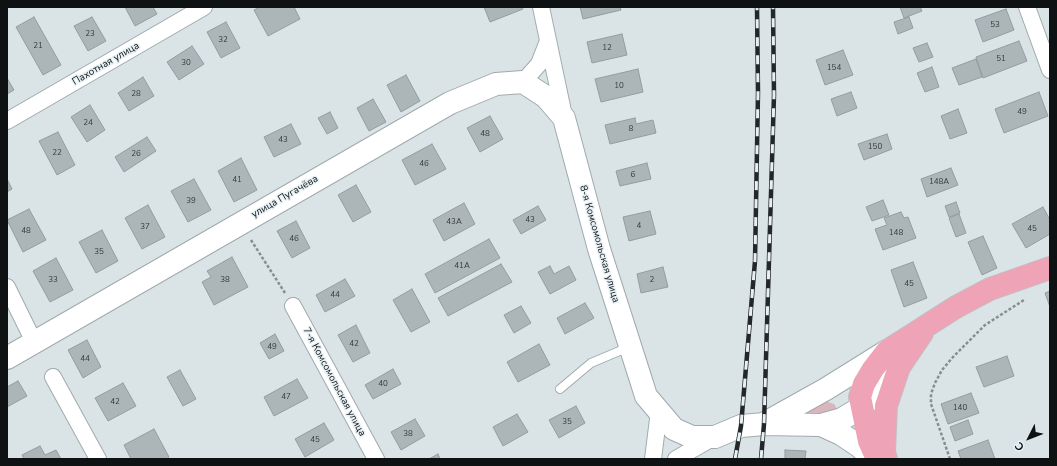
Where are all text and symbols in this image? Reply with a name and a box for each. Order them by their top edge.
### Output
house number: 53 [990,20,1000,30]
house number: 23 [85,29,95,39]
house number: 32 [218,35,228,45]
street label: Пахотная улица [70,40,142,88]
house number: 21 [33,41,43,51]
house number: 12 [602,43,612,53]
house number: 51 [996,54,1006,64]
house number: 30 [181,58,191,68]
house number: 154 [827,63,841,73]
house number: 10 [614,81,624,91]
house number: 28 [131,89,141,99]
house number: 49 [1017,107,1027,117]
house number: 24 [83,118,93,128]
house number: 8 [629,124,633,134]
house number: 48 [480,129,490,139]
house number: 43 [278,135,288,145]
house number: 150 [868,142,882,152]
house number: 22 [52,148,62,158]
house number: 26 [131,149,141,159]
house number: 46 [419,159,429,169]
house number: 6 [631,170,635,180]
street label: улица Пугачёва [250,173,320,221]
house number: 41 [232,175,242,185]
house number: 148А [929,177,949,187]
street label: 8-я Комсомольская улица [576,184,622,304]
house number: 39 [186,196,196,206]
house number: 43 [525,215,535,225]
house number: 43А [446,217,462,227]
house number: 4 [637,221,641,231]
house number: 37 [140,222,150,232]
house number: 45 [1027,224,1037,234]
house number: 48 [21,226,31,236]
house number: 148 [889,228,903,238]
house number: 46 [289,234,299,244]
house number: 35 [94,247,104,257]
house number: 41А [454,261,470,271]
house number: 33 [48,275,58,285]
house number: 38 [220,275,230,285]
house number: 2 [650,275,654,285]
house number: 45 [904,279,914,289]
house number: 44 [330,290,340,300]
street label: 7-я Комсомольская улица [300,325,368,439]
house number: 42 [349,339,359,349]
house number: 49 [267,342,277,352]
house number: 44 [80,354,90,364]
house number: 40 [378,379,388,389]
house number: 47 [281,392,291,402]
house number: 42 [110,397,120,407]
house number: 140 [953,403,967,413]
house number: 35 [562,417,572,427]
north arrow [1009,418,1049,458]
house number: 38 [403,429,413,439]
house number: 45 [310,435,320,445]
text: С [1012,439,1028,454]

